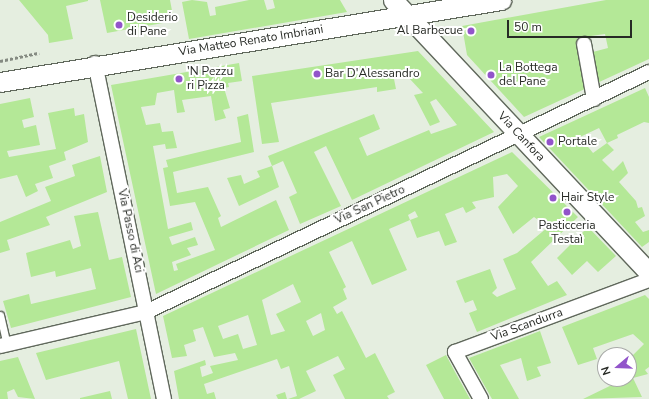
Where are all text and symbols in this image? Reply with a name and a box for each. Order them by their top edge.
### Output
place label: Desiderio di Pane [127,11,178,39]
scale bar [509,12,634,38]
text: 50 m [514,19,542,35]
marker: Desiderio di Pane [114,20,124,30]
street label: Via Matteo Renato Imbriani [178,22,324,60]
place label: Al Barbecue [397,24,463,38]
marker: Al Barbecue [466,26,476,36]
place label: La Bottega del Pane [499,61,558,89]
place label: 'N Pezzu ri Pizza [187,65,233,93]
place label: Bar D'Alessandro [325,67,420,81]
marker: Bar D'Alessandro [312,69,322,79]
marker: La Bottega del Pane [486,70,496,80]
marker: 'N Pezzu ri Pizza [174,74,184,84]
street label: Via Canfora [494,109,548,165]
place label: Portale [558,135,597,149]
marker: Portale [545,137,555,147]
street label: Via San Pietro [333,182,407,228]
street label: Via Passo di Aci [114,188,146,274]
place label: Hair Style [561,191,614,205]
marker: Hair Style [548,193,558,203]
marker: Pasticceria Testaì [562,207,572,217]
place label: Pasticceria Testaì [538,219,596,247]
street label: Via Scandurra [489,305,565,345]
north arrow [597,347,637,387]
text: N [598,364,615,377]

